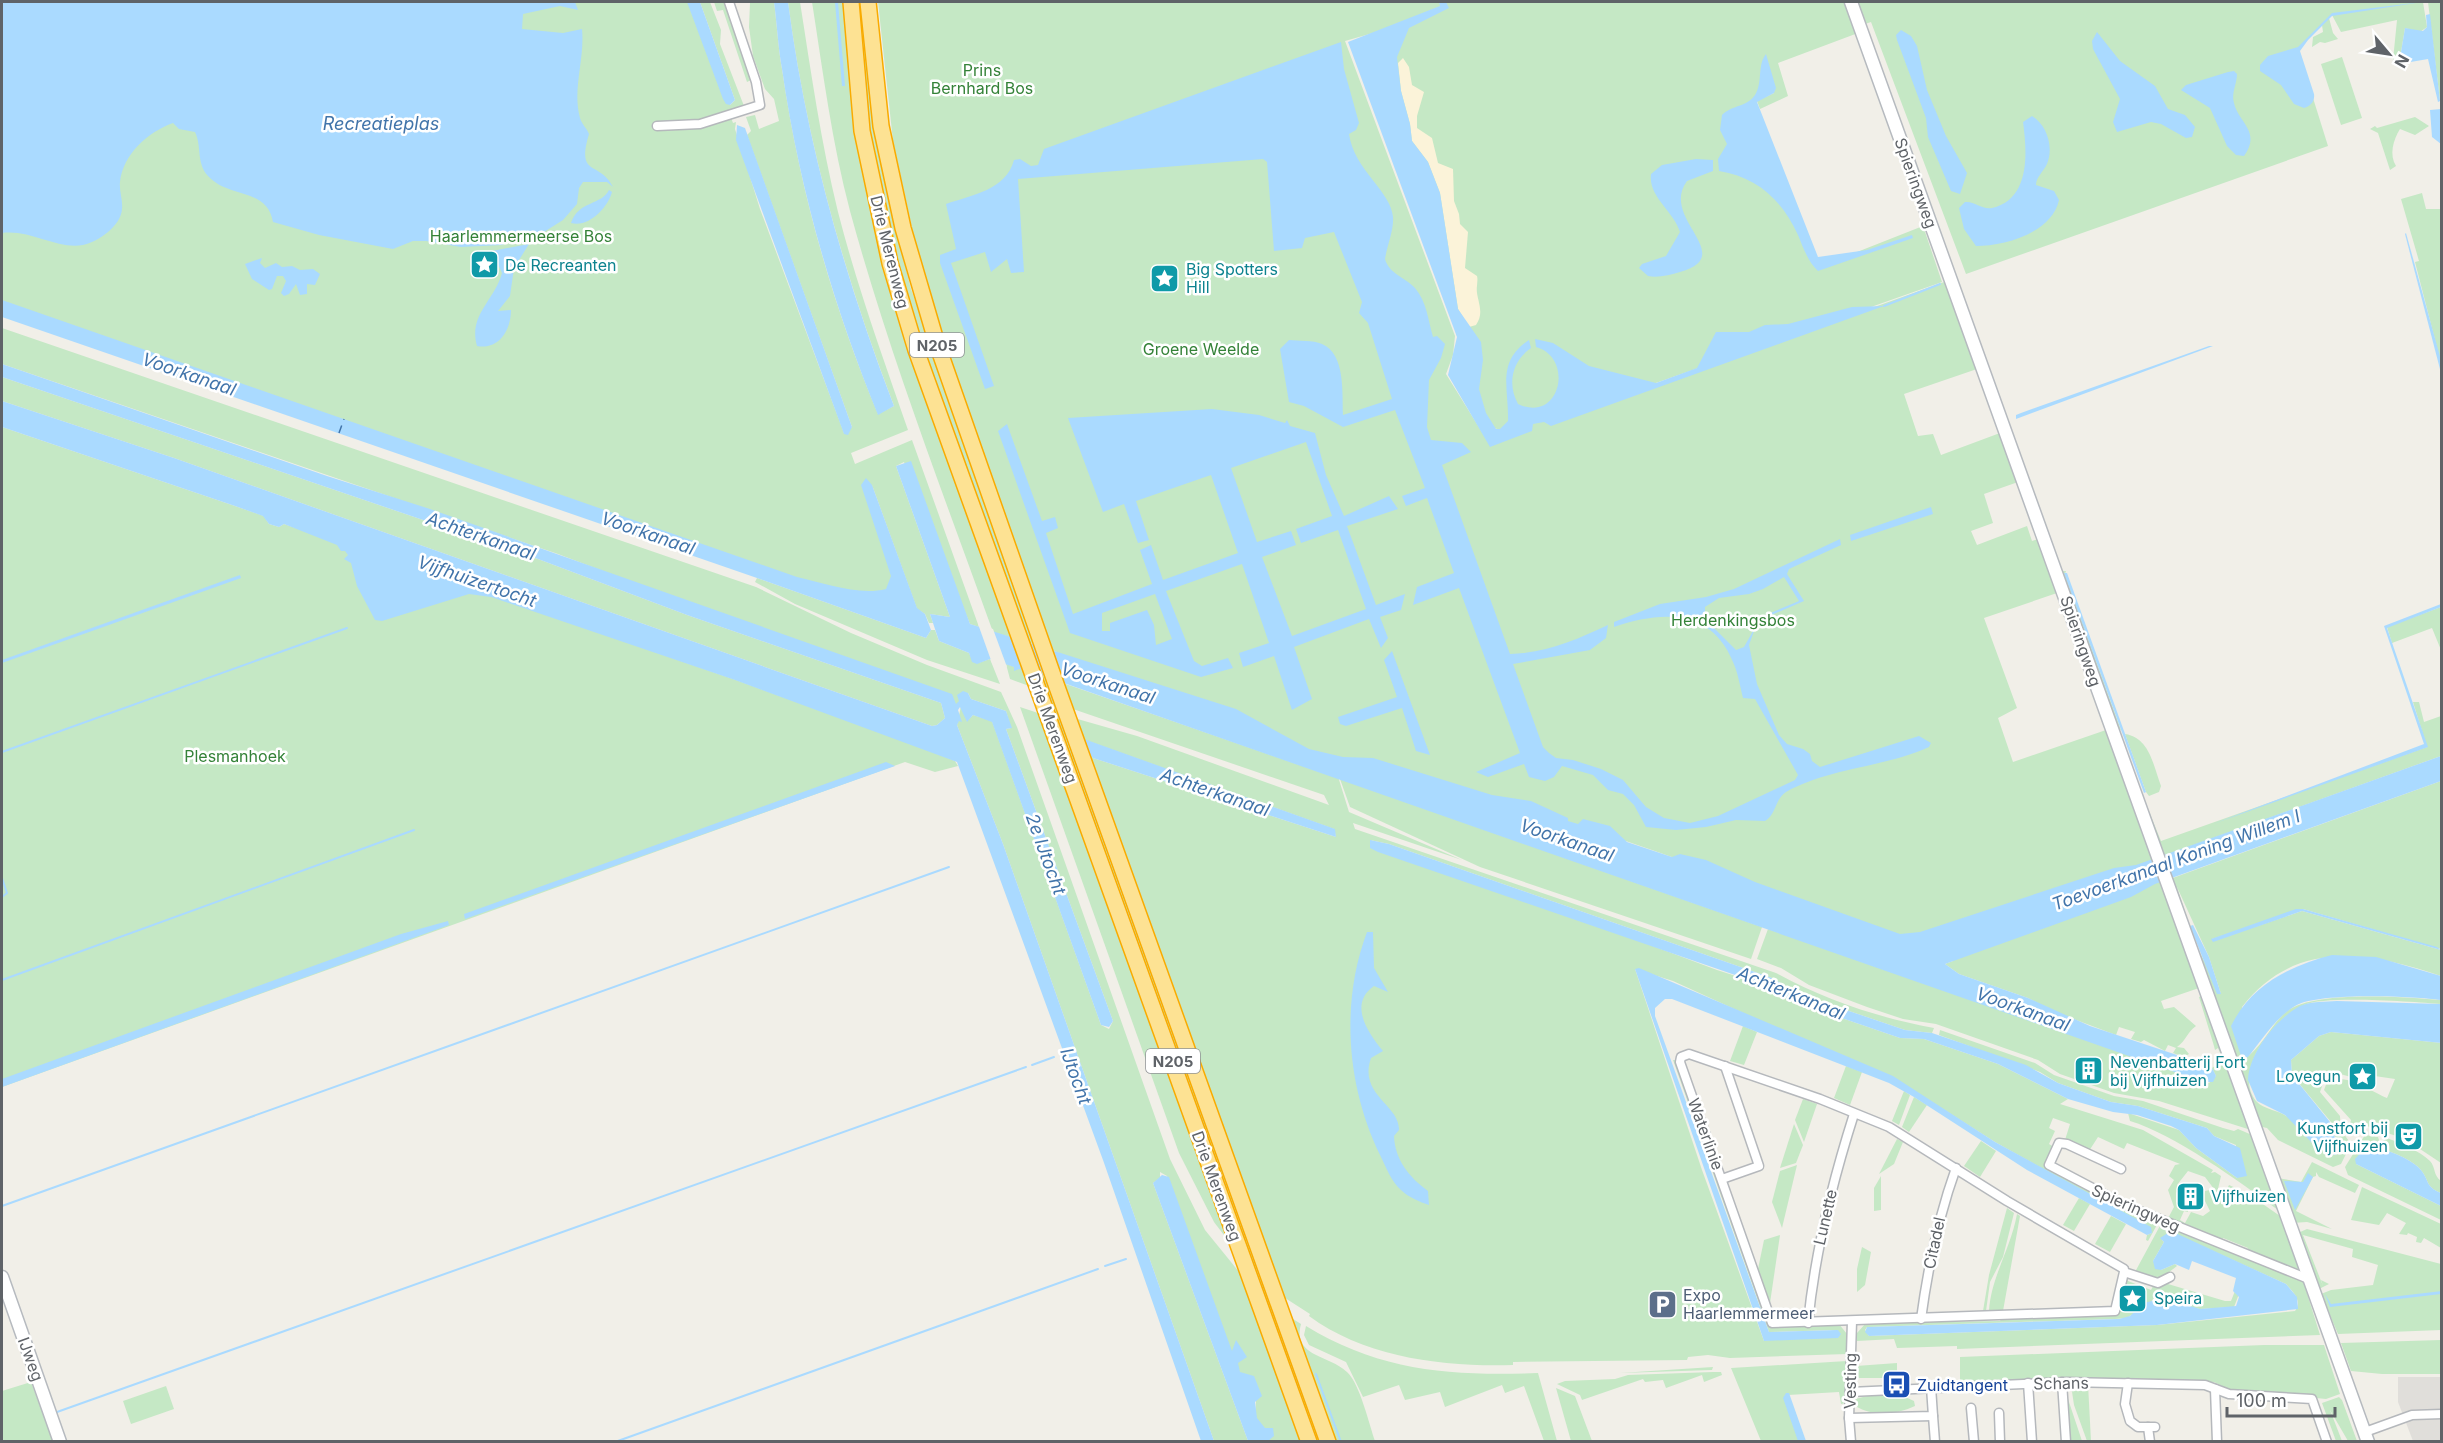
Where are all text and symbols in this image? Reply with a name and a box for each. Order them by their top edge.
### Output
north arrow [2359,24,2419,84]
text: N [2390,51,2414,71]
park label: Prins Bernhard Bos [931,60,1033,98]
water label: Recreatieplas [323,113,439,134]
street label: Spieringweg [1890,135,1942,231]
street label: Drie Merenweg [866,193,914,311]
park label: Haarlemmermeerse Bos [430,226,612,246]
place icon: De Recreanten [468,249,500,281]
place label: De Recreanten [505,255,616,275]
place label: Big Spotters Hill [1186,259,1278,297]
place icon: Big Spotters Hill [1149,262,1181,294]
road number: N205 [910,333,964,357]
park label: Groene Weelde [1143,339,1259,359]
water label: Voorkanaal [139,348,239,400]
water label: Achterkanaal [423,507,539,565]
water label: Voorkanaal [598,507,698,559]
water label: Vijfhuizertocht [415,551,540,611]
street label: Spieringweg [2056,593,2106,689]
park label: Herdenkingsbos [1671,610,1795,630]
water label: Voorkanaal [1058,658,1158,708]
street label: Drie Merenweg [1024,670,1082,786]
park label: Plesmanhoek [184,746,286,766]
water label: Achterkanaal [1157,763,1273,821]
water label: Toevoerkanaal Koning Willem I [2049,805,2303,915]
water label: 2e IJtocht [1022,811,1071,898]
water label: Voorkanaal [1517,814,1617,866]
water label: Achterkanaal [1733,962,1848,1024]
water label: Voorkanaal [1973,982,2073,1036]
water label: IJtocht [1056,1045,1096,1108]
road number: N205 [1146,1049,1200,1073]
place label: Nevenbatterij Fort bij Vijfhuizen [2110,1052,2245,1090]
building icon: Nevenbatterij Fort bij Vijfhuizen [2073,1055,2105,1087]
place icon: Lovegun [2346,1060,2378,1092]
place label: Lovegun [2276,1066,2341,1086]
street label: Waterlinie [1684,1095,1728,1173]
place label: Kunstfort bij Vijfhuizen [2297,1118,2388,1156]
theatre icon: Kunstfort bij Vijfhuizen [2393,1121,2425,1153]
street label: Drie Merenweg [1188,1128,1246,1244]
street label: Spieringweg [2089,1180,2183,1236]
building icon: Vijfhuizen [2174,1180,2206,1212]
place label: Vijfhuizen [2211,1186,2286,1206]
street label: Lunette [1809,1187,1841,1247]
street label: Citadel [1919,1215,1949,1271]
place icon: Speira [2117,1282,2149,1314]
place label: Expo Haarlemmermeer [1683,1285,1815,1323]
parking icon: Expo Haarlemmermeer [1646,1288,1678,1320]
place label: Speira [2154,1288,2202,1308]
street label: IJweg [14,1334,48,1384]
street label: Vesting [1840,1353,1860,1409]
bus stop icon: Zuidtangent [1880,1369,1912,1401]
street label: Schans [2033,1373,2089,1393]
place label: Zuidtangent [1917,1375,2008,1395]
scale bar [2227,1380,2335,1418]
text: 100 m [2236,1390,2287,1411]

